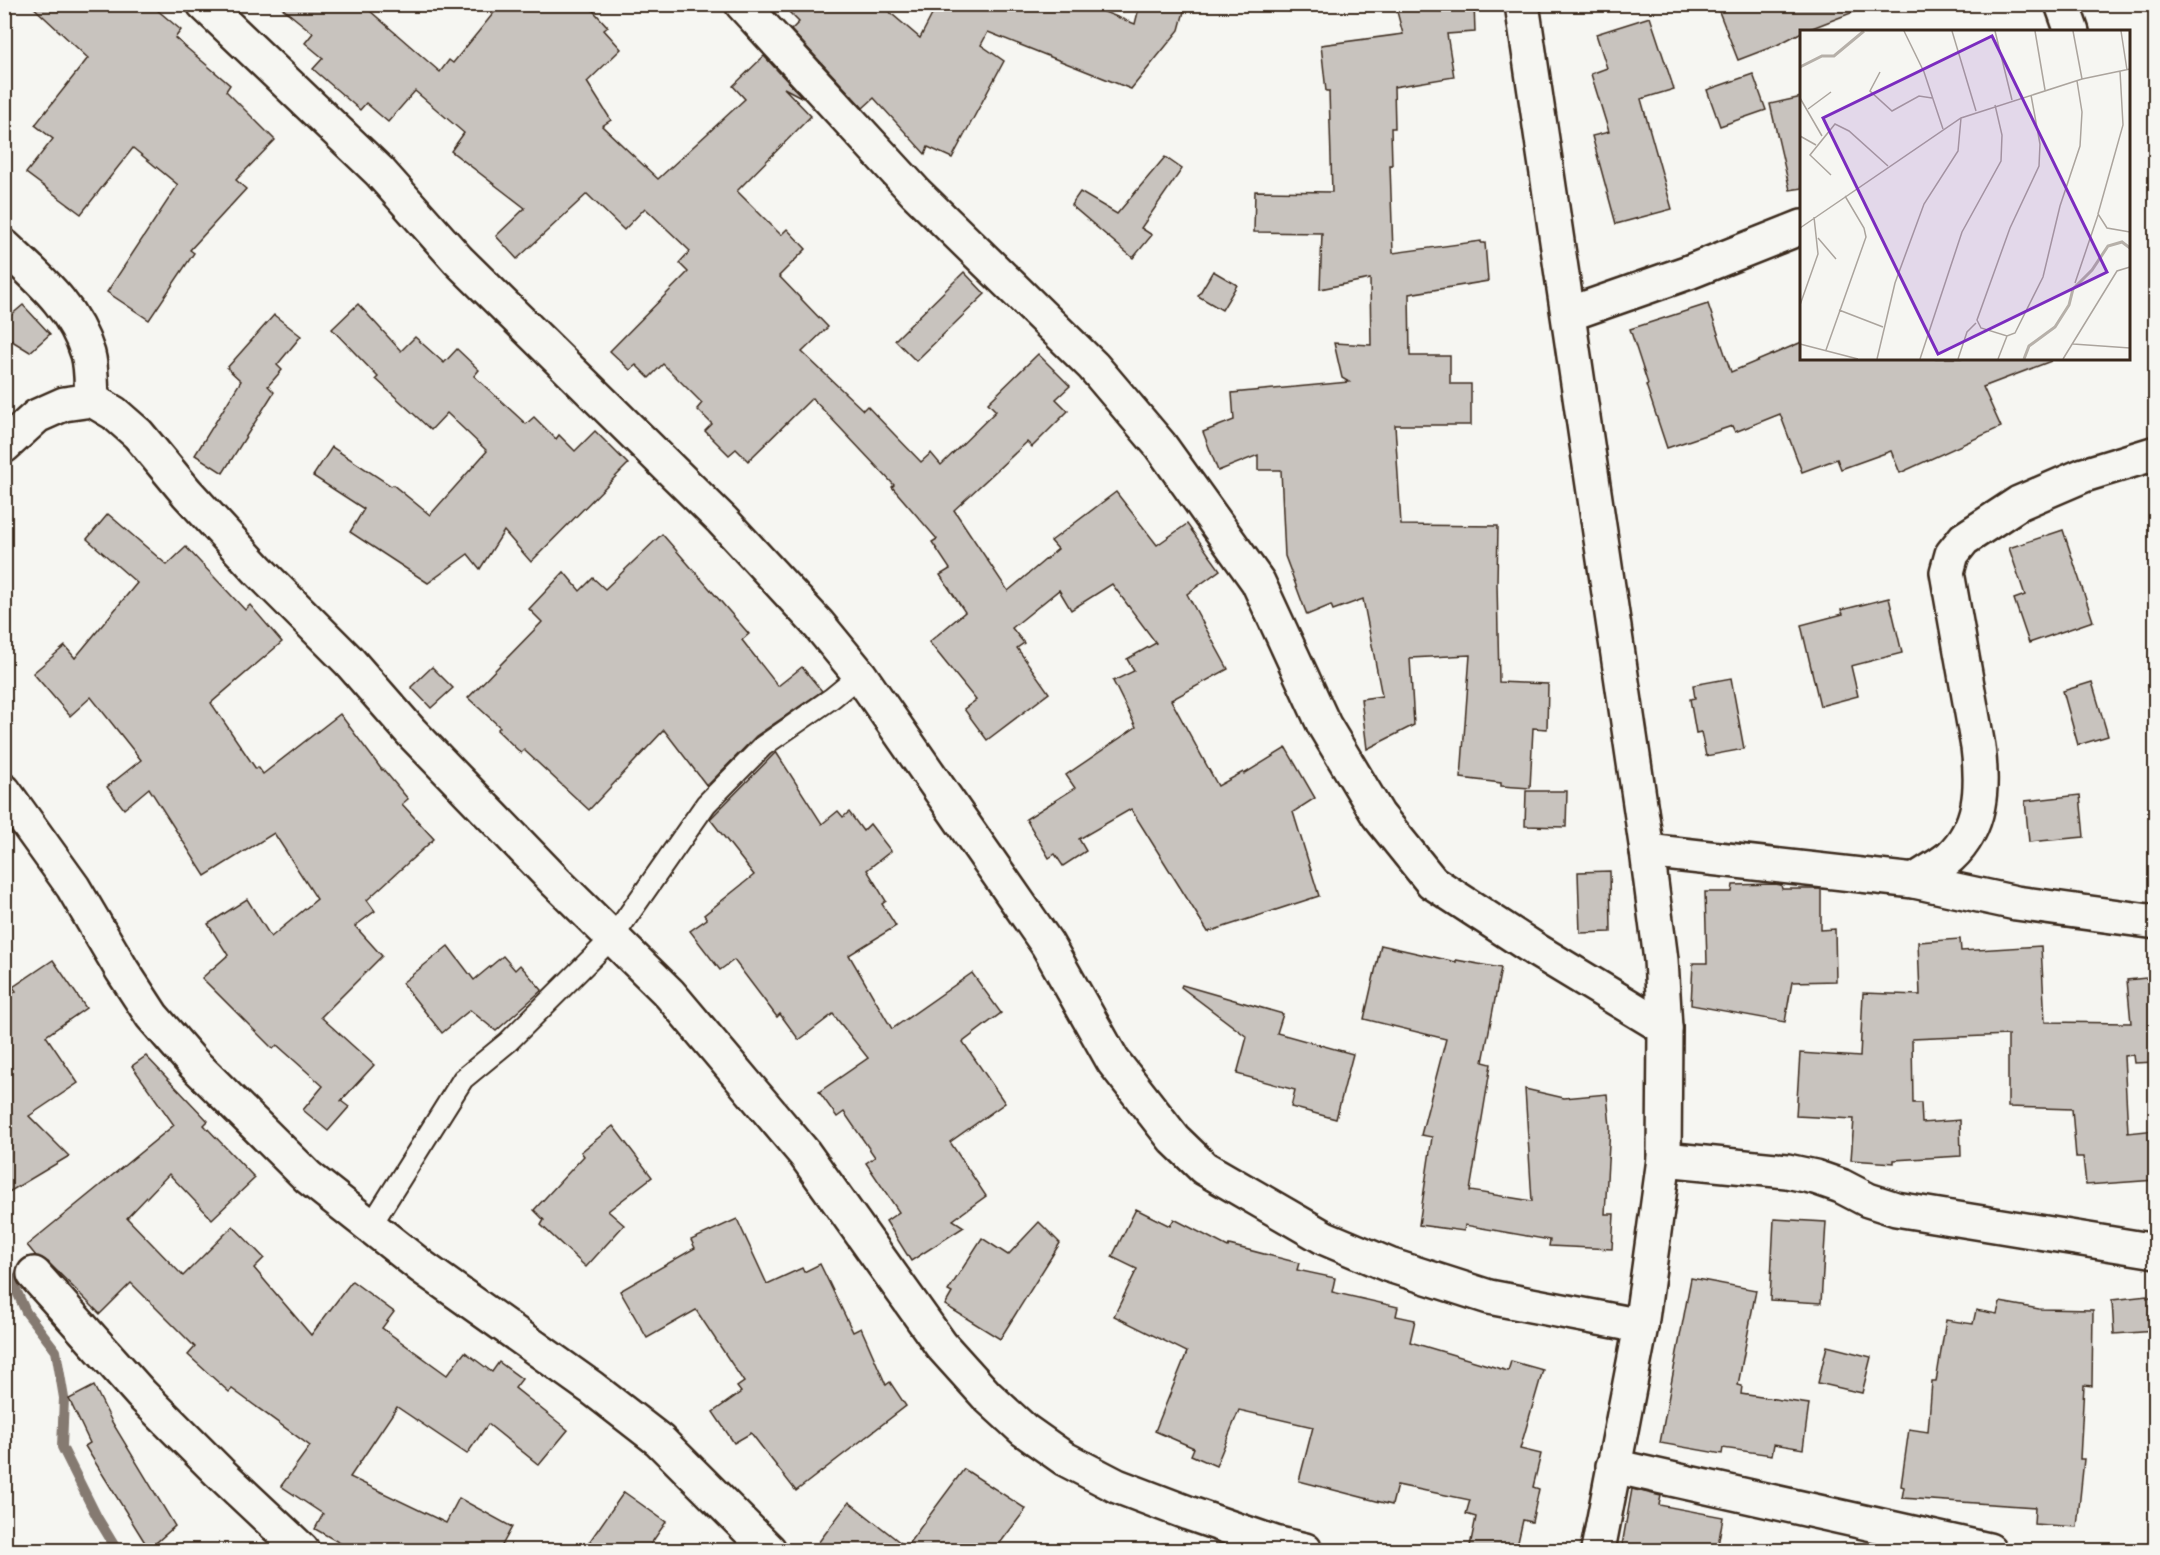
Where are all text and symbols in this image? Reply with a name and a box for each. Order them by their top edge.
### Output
inset map [1800,30,2130,360]

